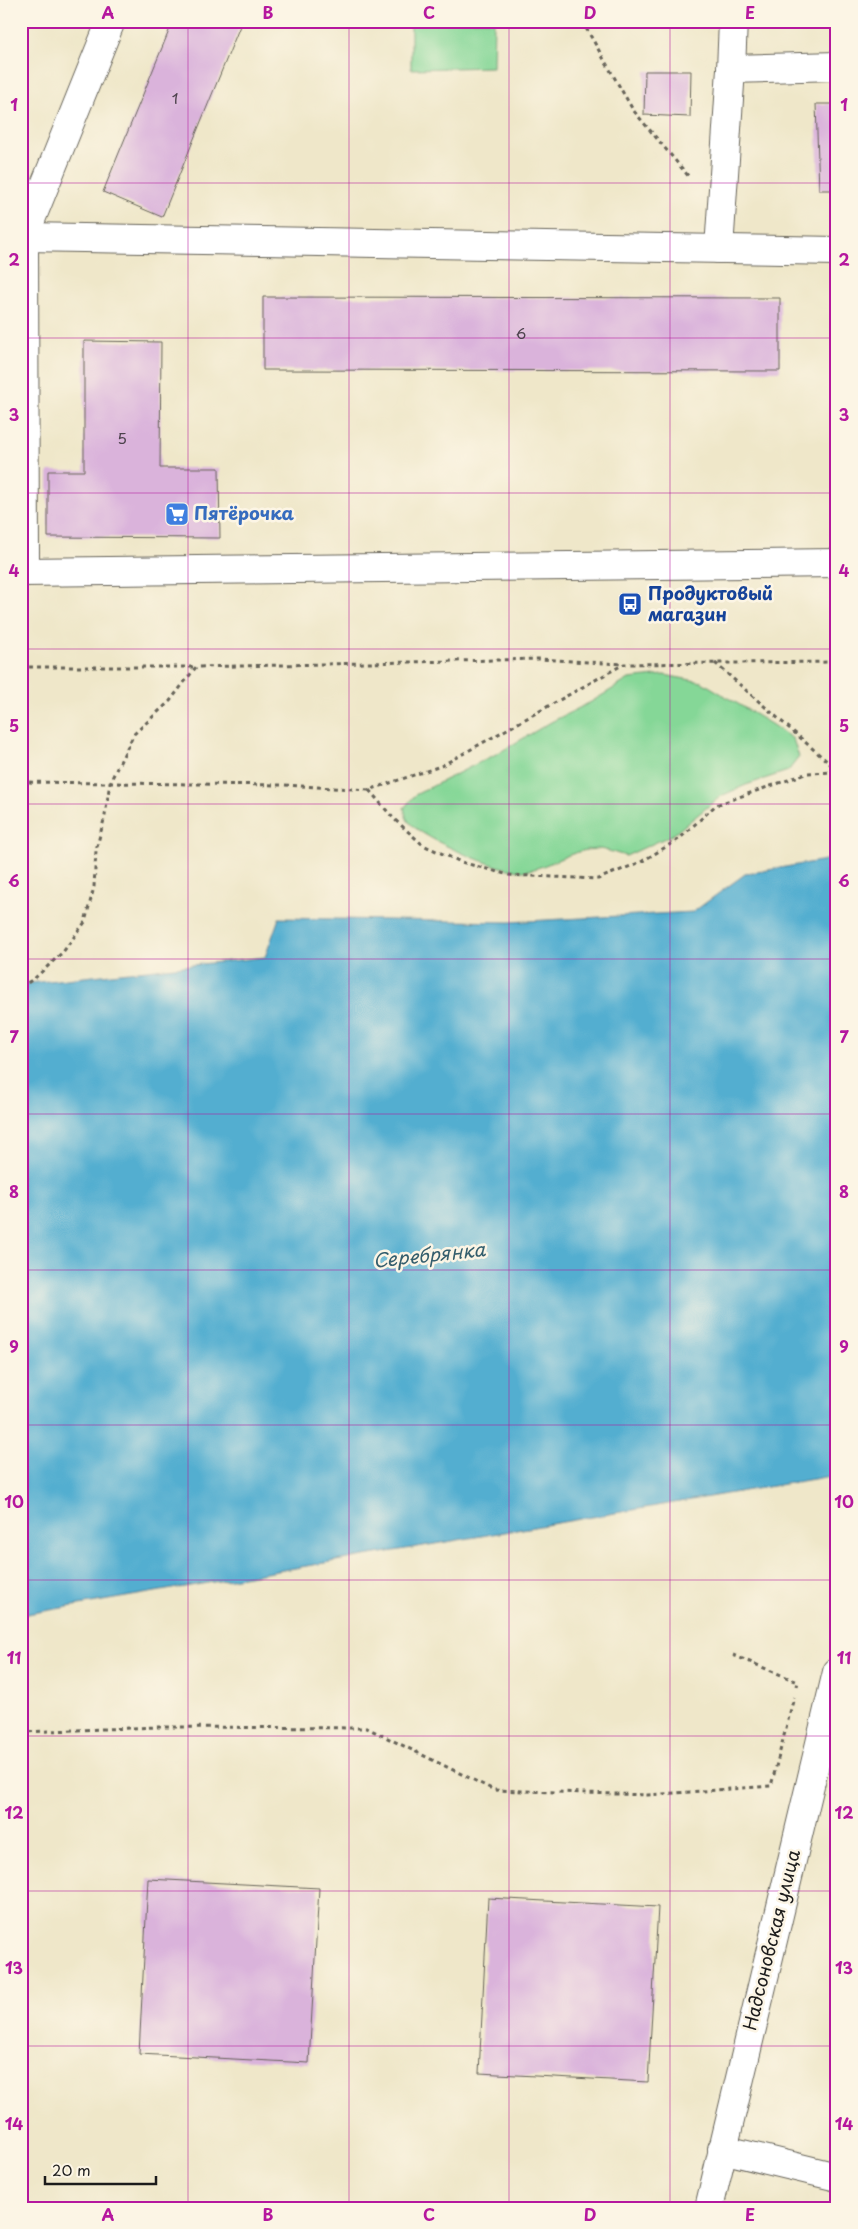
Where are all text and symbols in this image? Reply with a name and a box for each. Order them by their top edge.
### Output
text: A [102,0,115,24]
text: B [263,0,274,24]
text: C [423,0,435,24]
text: D [584,0,596,24]
text: E [745,0,755,24]
house number: 1 [172,86,178,109]
text: 1 [10,92,18,116]
text: 1 [840,92,848,116]
text: 2 [8,247,20,271]
text: 2 [838,247,850,271]
house number: 6 [516,321,526,344]
text: 3 [9,402,19,426]
text: 3 [839,402,849,426]
house number: 5 [117,426,127,449]
place label: Пятёрочка [194,499,295,526]
supermarket icon: Пятёрочка [164,501,190,527]
text: 4 [9,558,20,582]
text: 4 [839,558,850,582]
place label: Продуктовый магазин [648,579,773,627]
bus stop icon: Продуктовый магазин [617,591,643,617]
text: 5 [9,713,19,737]
text: 5 [839,713,849,737]
text: 6 [8,868,20,892]
text: 6 [838,868,850,892]
text: 7 [9,1024,19,1048]
text: 7 [839,1024,849,1048]
text: 8 [9,1179,19,1203]
text: 8 [839,1179,849,1203]
water label: Серебрянка [371,1234,488,1274]
text: 9 [9,1334,19,1358]
text: 9 [839,1334,849,1358]
text: 10 [4,1489,24,1513]
text: 10 [834,1489,854,1513]
text: 11 [7,1645,21,1669]
text: 11 [837,1645,851,1669]
text: 12 [5,1800,23,1824]
text: 12 [835,1800,853,1824]
street label: Надсоновская улица [735,1846,806,2033]
text: 13 [5,1955,23,1979]
text: 13 [835,1955,853,1979]
text: 14 [5,2111,23,2135]
text: 14 [835,2111,853,2135]
scale bar [45,2154,156,2186]
text: 20 m [52,2158,91,2181]
text: A [102,2202,115,2226]
text: B [263,2202,274,2226]
text: C [423,2202,435,2226]
text: D [584,2202,596,2226]
text: E [745,2202,755,2226]

